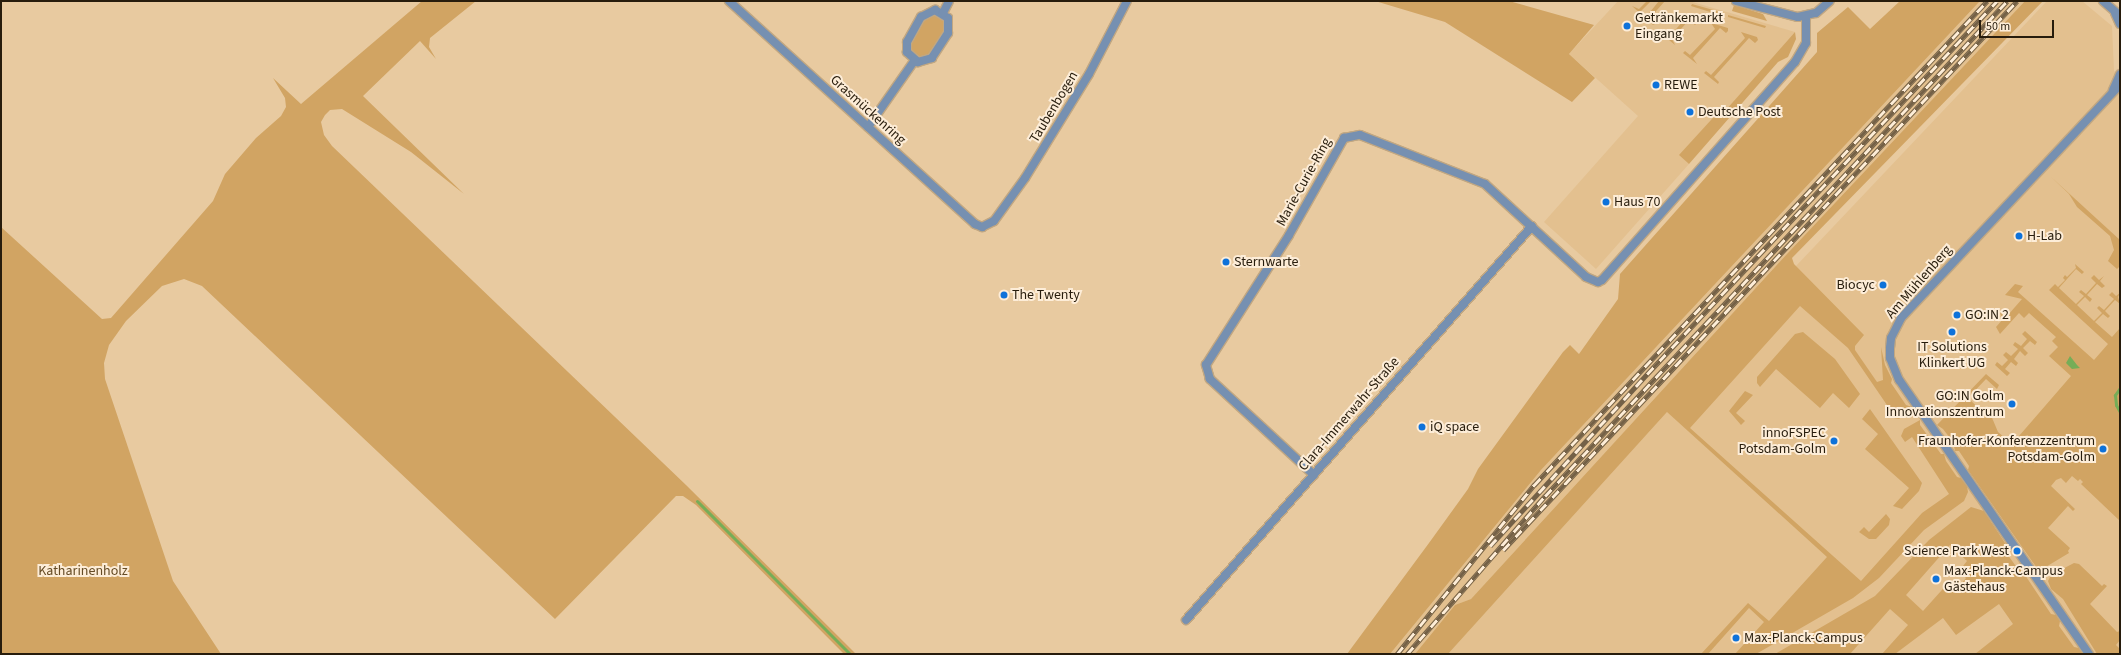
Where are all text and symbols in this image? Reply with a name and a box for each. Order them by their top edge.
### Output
place label: Getränkemarkt Eingang [1635,10,1723,42]
scale bar [1981,12,2056,38]
text: 50 m [1986,18,2010,35]
marker: Getränkemarkt Eingang [1622,21,1632,31]
street label: Taubenbogen [1026,68,1082,146]
street label: Grasmückenring [827,72,909,148]
place label: REWE [1664,77,1698,93]
marker: REWE [1651,80,1661,90]
place label: Deutsche Post [1698,104,1781,120]
marker: Deutsche Post [1685,107,1695,117]
street label: Marie-Curie-Ring [1273,135,1335,229]
place label: Haus 70 [1614,194,1660,210]
marker: Haus 70 [1601,197,1611,207]
place label: H-Lab [2027,228,2062,244]
marker: H-Lab [2014,231,2024,241]
street label: Am Mühlenberg [1882,242,1956,322]
place label: Sternwarte [1234,254,1298,270]
marker: Sternwarte [1221,257,1231,267]
place label: Biocyc [1836,277,1875,293]
marker: Biocyc [1878,280,1888,290]
place label: The Twenty [1012,287,1080,303]
marker: The Twenty [999,290,1009,300]
place label: GO:IN 2 [1965,307,2009,323]
marker: GO:IN 2 [1952,310,1962,320]
marker: IT Solutions Klinkert UG [1947,327,1957,337]
place label: IT Solutions Klinkert UG [1917,339,1987,372]
street label: Clara-Immerwahr-Straße [1295,354,1403,474]
place label: GO:IN Golm Innovationszentrum [1886,388,2004,420]
marker: GO:IN Golm Innovationszentrum [2007,399,2017,409]
place label: iQ space [1430,419,1479,435]
marker: iQ space [1417,422,1427,432]
place label: innoFSPEC Potsdam-Golm [1738,425,1826,458]
place label: Fraunhofer-Konferenzzentrum Potsdam-Golm [1918,433,2095,466]
marker: innoFSPEC Potsdam-Golm [1829,436,1839,446]
marker: Fraunhofer-Konferenzzentrum Potsdam-Golm [2098,444,2108,454]
place label: Science Park West [1904,543,2009,559]
marker: Science Park West [2012,546,2022,556]
park label: Katharinenholz [38,563,128,579]
place label: Max-Planck-Campus Gästehaus [1944,563,2063,596]
marker: Max-Planck-Campus Gästehaus [1931,574,1941,584]
place label: Max-Planck-Campus [1744,630,1863,646]
marker: Max-Planck-Campus [1731,633,1741,643]

